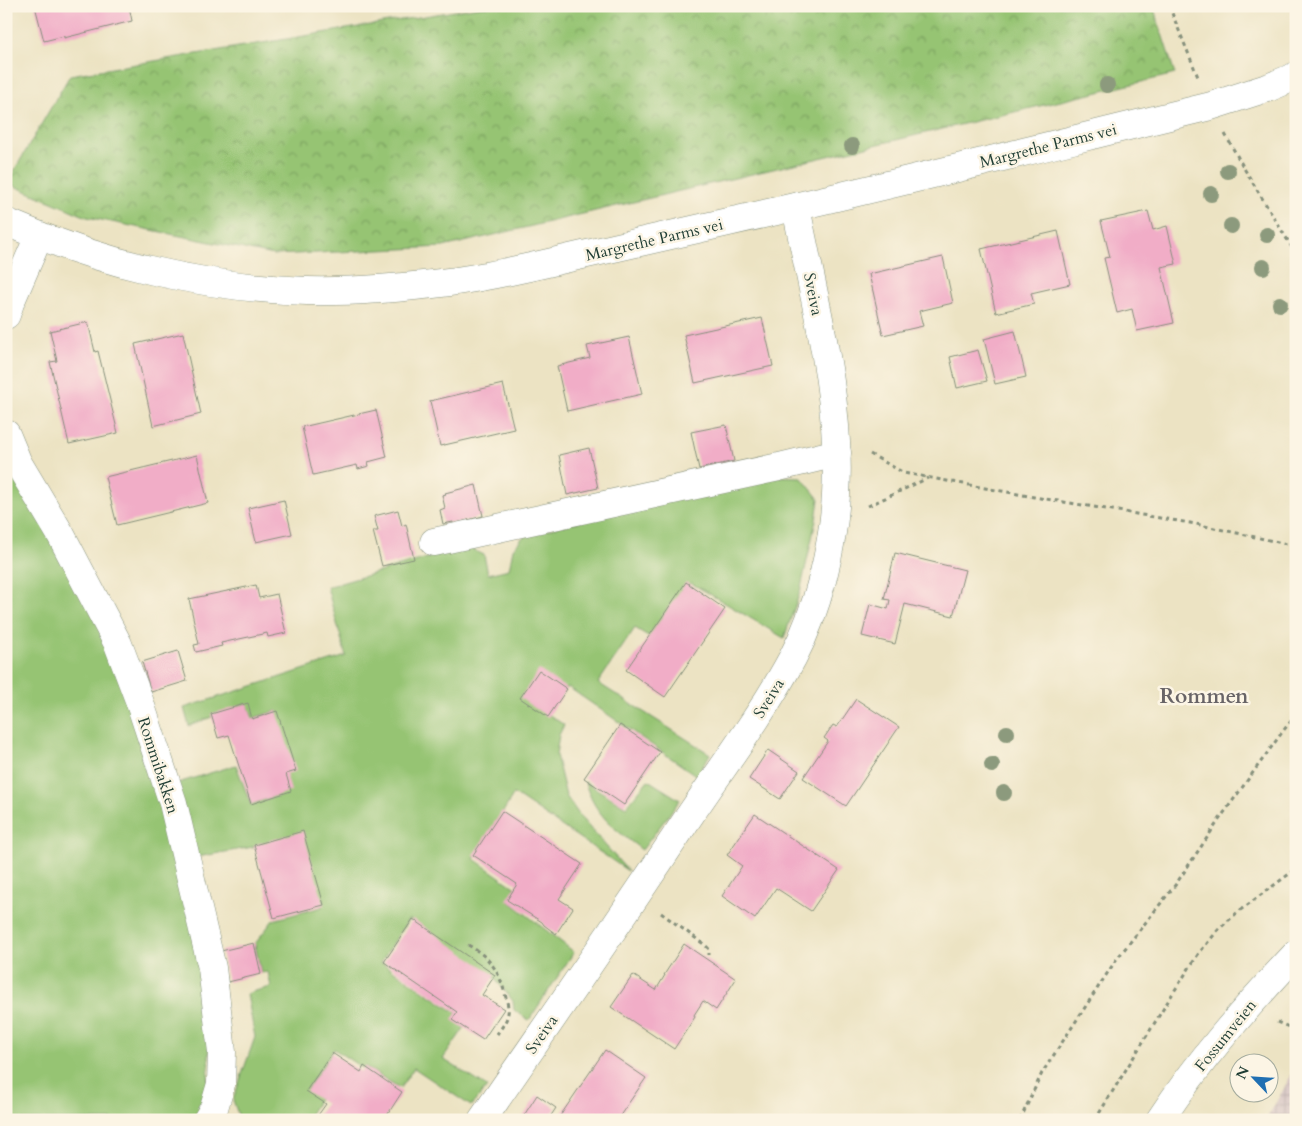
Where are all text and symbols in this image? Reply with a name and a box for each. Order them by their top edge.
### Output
street label: Margrethe Parms vei [977,118,1120,174]
street label: Margrethe Parms vei [583,213,726,267]
street label: Sveiva [798,271,828,317]
street label: Sveiva [748,674,790,723]
district label: Rommen [1159,682,1249,711]
street label: Rommibakken [132,714,184,816]
street label: Fossumveien [1190,995,1262,1076]
street label: Sveiva [521,1011,563,1058]
north arrow [1230,1054,1280,1104]
text: N [1231,1063,1254,1082]

